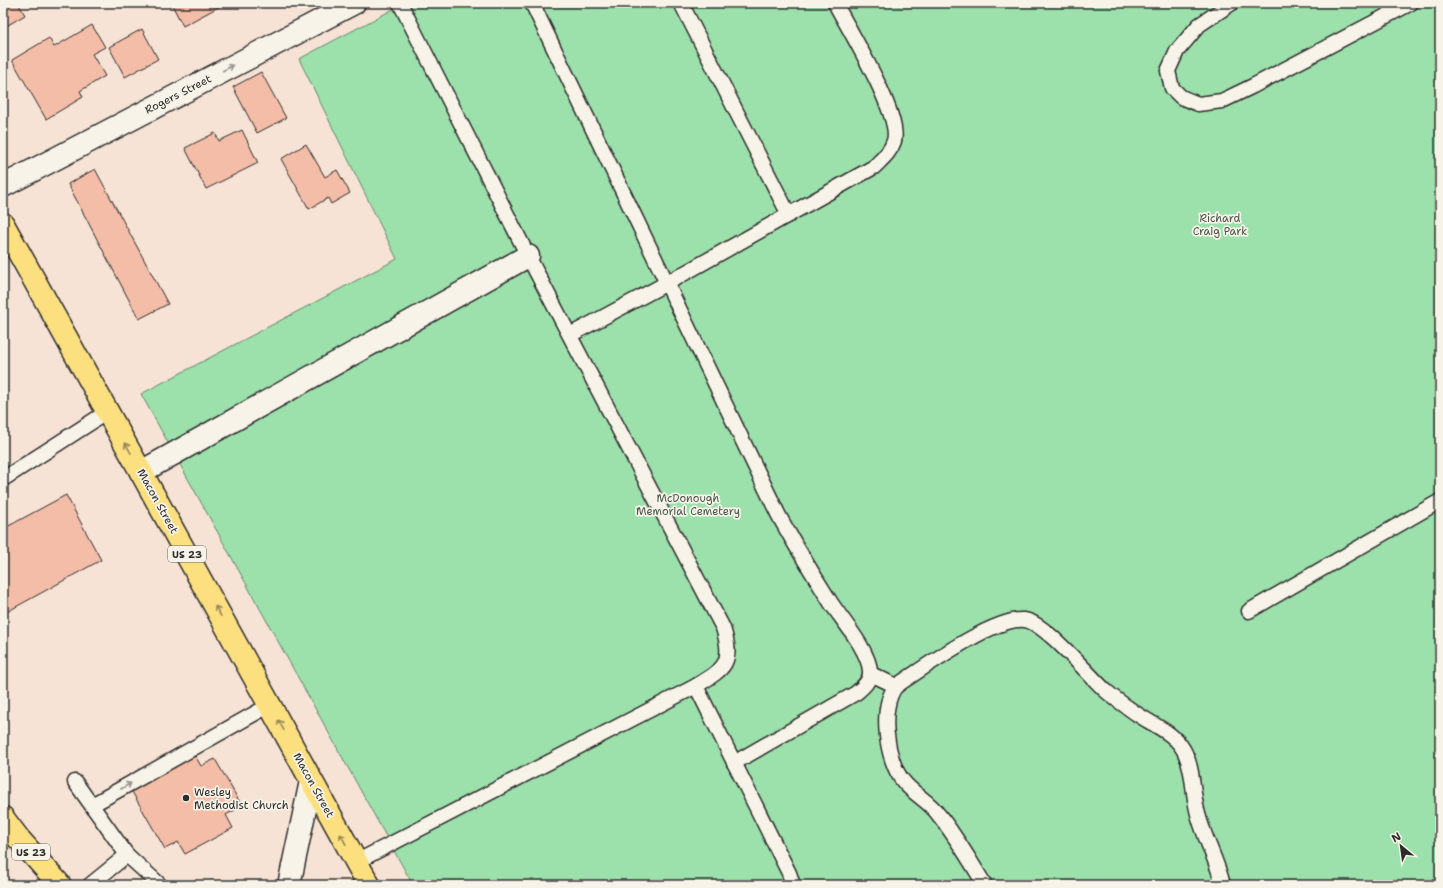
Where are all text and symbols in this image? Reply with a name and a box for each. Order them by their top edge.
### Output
one-way arrow [222,64,234,71]
street label: Rogers Street [142,71,214,118]
park label: Richard Craig Park [1193,211,1247,239]
one-way arrow [124,442,132,454]
street label: Macon Street [134,466,182,537]
park label: McDonough Memorial Cemetery [636,491,740,519]
road number: US 23 [168,546,206,562]
one-way arrow [214,605,221,617]
one-way arrow [276,719,284,731]
street label: Macon Street [290,750,338,821]
one-way arrow [120,782,132,790]
place label: Wesley Methodist Church [194,785,289,813]
marker: Wesley Methodist Church [181,793,191,803]
north arrow [1381,826,1421,866]
text: N [1389,829,1404,846]
one-way arrow [339,833,347,845]
road number: US 23 [12,844,50,860]

